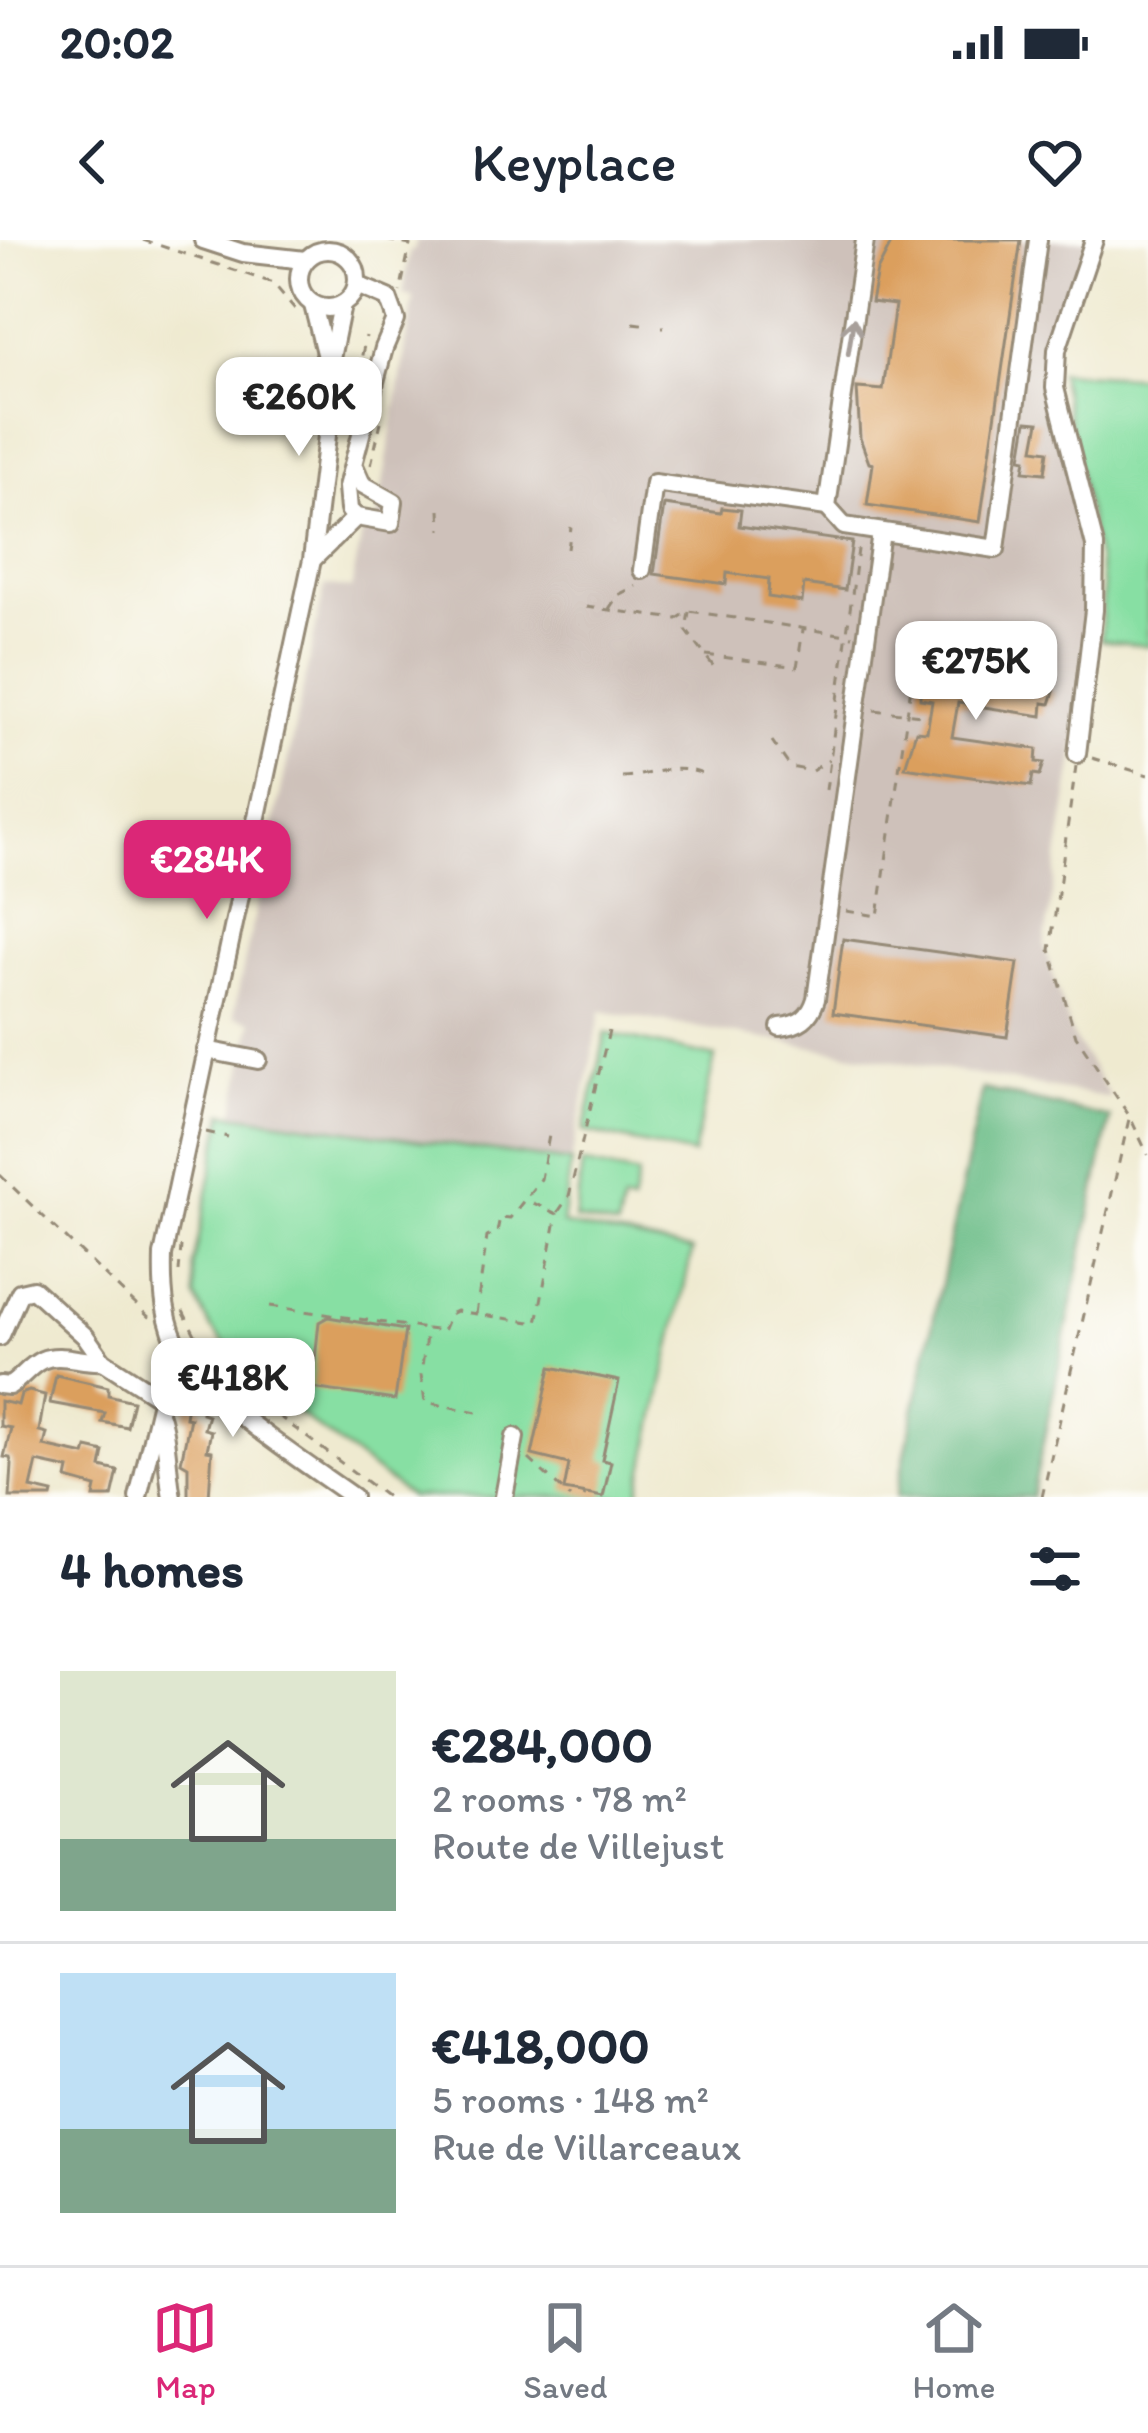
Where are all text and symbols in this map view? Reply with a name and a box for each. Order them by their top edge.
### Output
text: 20:02 [60,15,174,69]
icon: back [60,129,126,195]
icon: heart [1022,129,1088,195]
text: Keyplace [471,130,677,195]
one-way arrow [841,317,864,356]
pin: €260K [215,357,383,459]
text: €260K [243,372,355,419]
pin: €275K [892,621,1060,723]
text: €275K [922,636,1030,683]
pin: €284K [123,820,291,922]
text: €284K [151,835,263,882]
pin: €418K [149,1338,317,1440]
text: €418K [178,1353,288,1400]
icon: filters [1022,1536,1088,1602]
text: 4 homes [60,1539,244,1600]
text: €284,000 [432,1714,653,1775]
icon: home [156,1719,300,1863]
text: 2 rooms · 78 m² [432,1775,687,1822]
text: Route de Villejust [432,1822,724,1869]
text: €418,000 [432,2015,650,2076]
icon: home [156,2021,300,2165]
text: 5 rooms · 148 m² [432,2076,709,2123]
text: Rue de Villarceaux [432,2123,741,2170]
tab: Map [152,2295,218,2406]
tab: Saved [523,2295,608,2406]
tab: Home [912,2295,996,2406]

